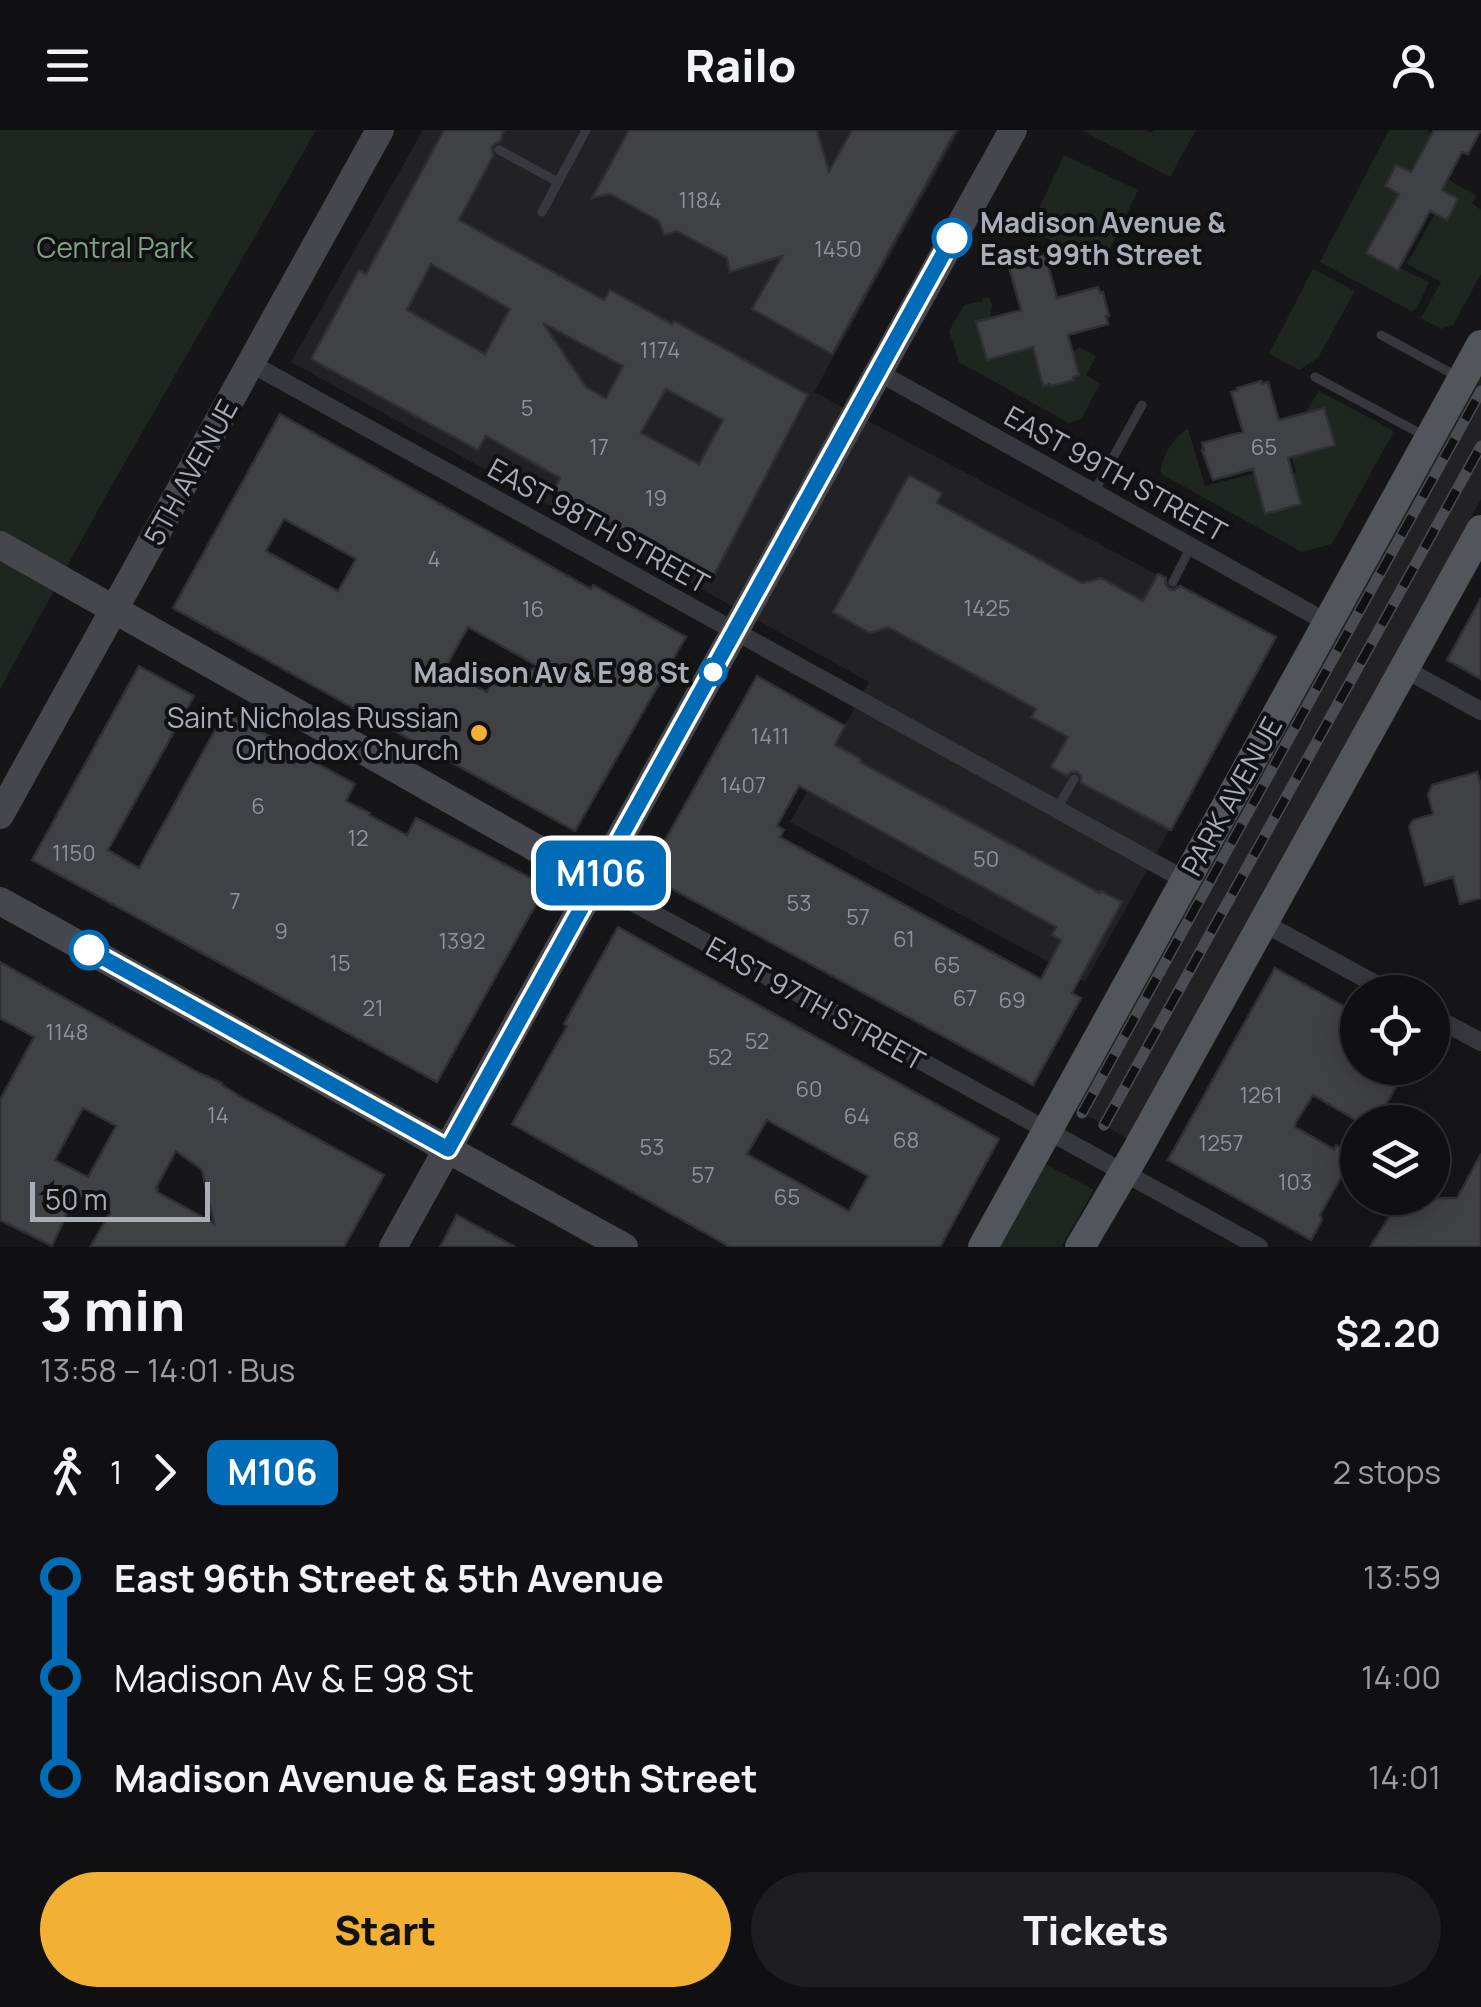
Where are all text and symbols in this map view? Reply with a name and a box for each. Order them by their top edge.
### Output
text: Railo [685,34,796,96]
icon: menu [40,38,95,93]
icon: person [1386,38,1441,93]
house number: 1184 [679,185,721,215]
place label: Madison Avenue & East 99th Street [980,203,1226,273]
marker: Madison Avenue & East 99th Street [933,219,971,257]
park label: Central Park [37,228,195,266]
house number: 1450 [814,234,862,264]
house number: 1174 [640,335,680,365]
street label: 5TH AVENUE [134,392,246,552]
house number: 5 [521,393,533,423]
street label: EAST 99TH STREET [998,396,1234,550]
house number: 17 [589,432,609,462]
house number: 65 [1251,432,1277,462]
street label: EAST 98TH STREET [482,448,717,602]
house number: 19 [645,483,667,513]
house number: 4 [428,544,440,574]
house number: 1425 [964,593,1010,623]
house number: 16 [522,594,544,624]
place label: Madison Av & E 98 St [414,653,690,691]
marker: Madison Av & E 98 St [700,659,726,685]
place label: Saint Nicholas Russian Orthodox Church [167,698,459,768]
street label: PARK AVENUE [1172,710,1290,882]
house number: 1411 [751,721,789,751]
marker: Saint Nicholas Russian Orthodox Church [468,722,490,744]
house number: 1407 [720,770,766,800]
house number: 6 [251,791,265,821]
house number: 12 [347,823,369,853]
house number: 1150 [52,838,96,868]
line badge: M106 [531,840,671,906]
house number: 50 [973,844,999,874]
text: M106 [556,849,646,897]
house number: 7 [229,886,241,916]
house number: 53 [787,888,811,918]
house number: 57 [846,902,870,932]
house number: 9 [274,916,288,946]
house number: 61 [893,924,915,954]
house number: 1392 [439,926,485,956]
street label: EAST 97TH STREET [700,927,932,1079]
unlabelled marker [70,931,108,969]
house number: 15 [329,948,351,978]
house number: 65 [934,950,960,980]
map controls [1340,975,1450,1215]
button: locate [1340,975,1450,1085]
house number: 67 [953,983,977,1013]
house number: 69 [998,985,1026,1015]
house number: 21 [362,993,384,1023]
house number: 1148 [46,1017,88,1047]
house number: 52 [745,1026,769,1056]
house number: 52 [708,1042,732,1072]
house number: 60 [795,1074,823,1104]
house number: 1261 [1239,1080,1283,1110]
house number: 14 [207,1100,229,1130]
house number: 64 [844,1101,870,1131]
button: layers [1340,1105,1450,1215]
house number: 68 [893,1125,919,1155]
house number: 1257 [1199,1128,1243,1158]
house number: 53 [640,1132,664,1162]
house number: 57 [691,1160,715,1190]
house number: 103 [1278,1167,1312,1197]
scale bar [30,1177,210,1222]
text: 50 m [45,1180,108,1218]
house number: 65 [774,1182,800,1212]
text: 3 min [40,1272,185,1348]
text: $2.20 [1335,1306,1441,1358]
text: 13:58 – 14:01 · Bus [40,1348,295,1392]
icon: walk [40,1445,95,1500]
icon: forward [137,1445,192,1500]
text: M106 [227,1448,318,1496]
text: 1 [110,1450,122,1494]
text: 2 stops [1333,1450,1441,1494]
text: East 96th Street & 5th Avenue [114,1551,664,1603]
text: 13:59 [1363,1555,1441,1599]
text: Madison Av & E 98 St [114,1651,474,1703]
text: 14:00 [1361,1655,1441,1699]
text: Madison Avenue & East 99th Street [114,1751,758,1803]
text: 14:01 [1368,1755,1441,1799]
button: Start [40,1872,731,1987]
button: Tickets [751,1872,1441,1987]

